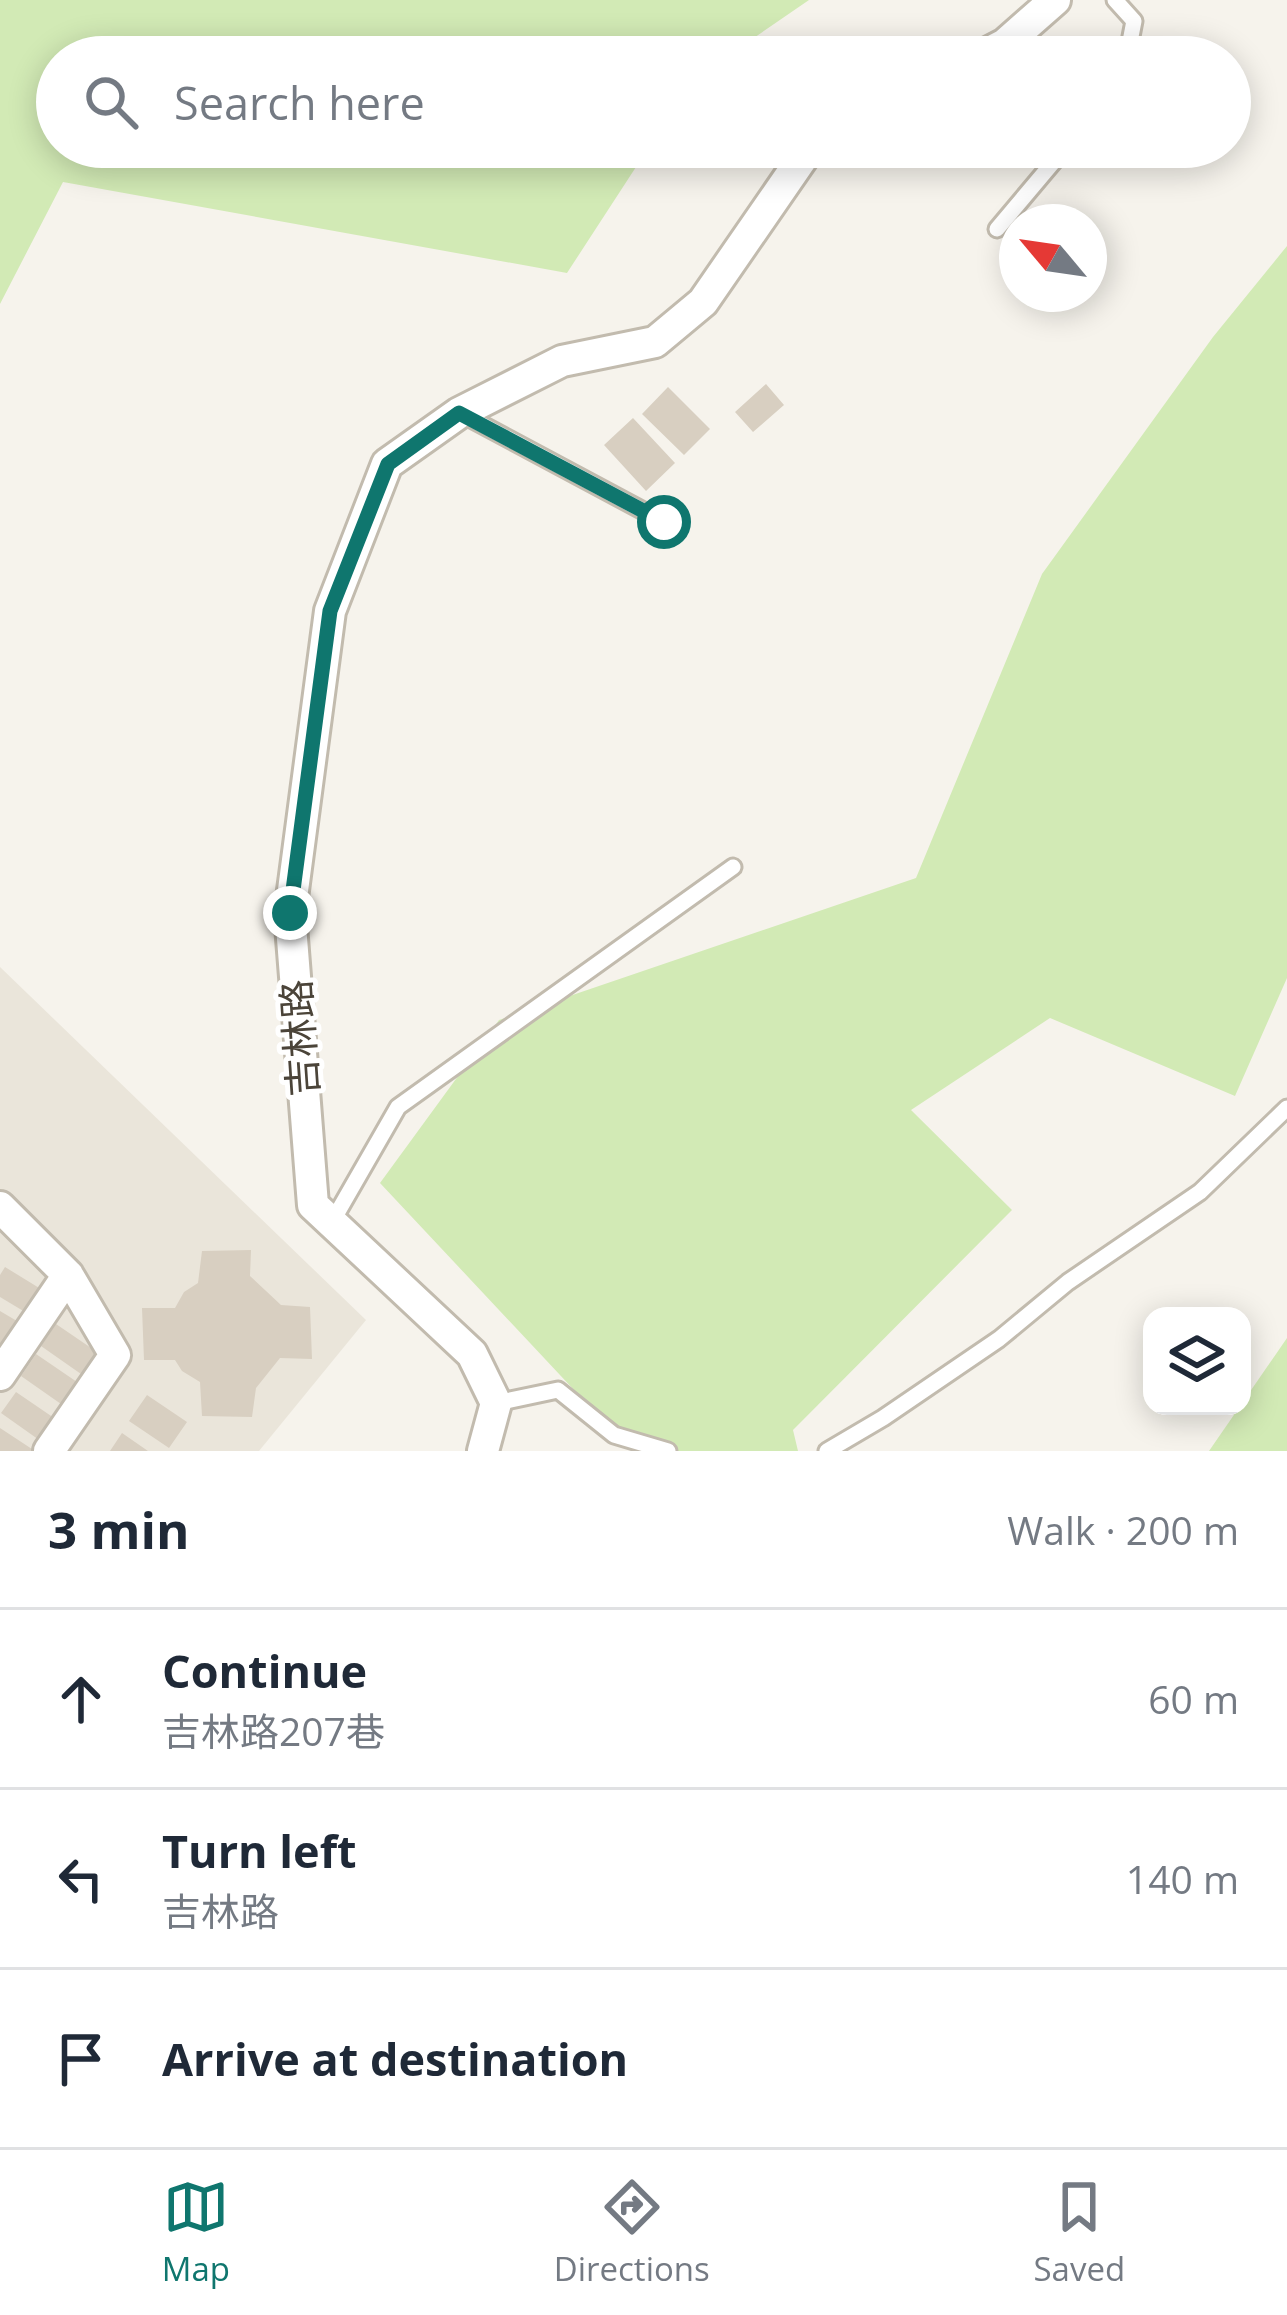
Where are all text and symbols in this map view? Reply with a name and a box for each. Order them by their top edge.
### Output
search box [36,36,1251,168]
icon: search [78,69,144,135]
text: Search here [174,72,425,133]
north arrow [999,204,1107,312]
route start [637,495,691,549]
route end [263,886,317,940]
street label: 吉林路 [268,978,329,1098]
map controls [1143,1307,1251,1415]
button: layers [1143,1307,1251,1415]
text: 3 min [48,1494,190,1564]
text: Walk · 200 m [1007,1503,1239,1556]
text: Continue [162,1640,367,1701]
icon: ahead [48,1666,114,1732]
text: 60 m [1148,1672,1239,1725]
text: 吉林路207巷 [162,1704,385,1757]
text: Turn left [162,1820,357,1881]
icon: left [48,1846,114,1912]
text: 140 m [1126,1852,1239,1905]
text: 吉林路 [162,1884,279,1937]
icon: arrive [48,2026,114,2092]
text: Arrive at destination [162,2028,628,2089]
tab: Map [162,2174,230,2291]
tab: Directions [554,2174,710,2291]
tab: Saved [1033,2174,1125,2291]

